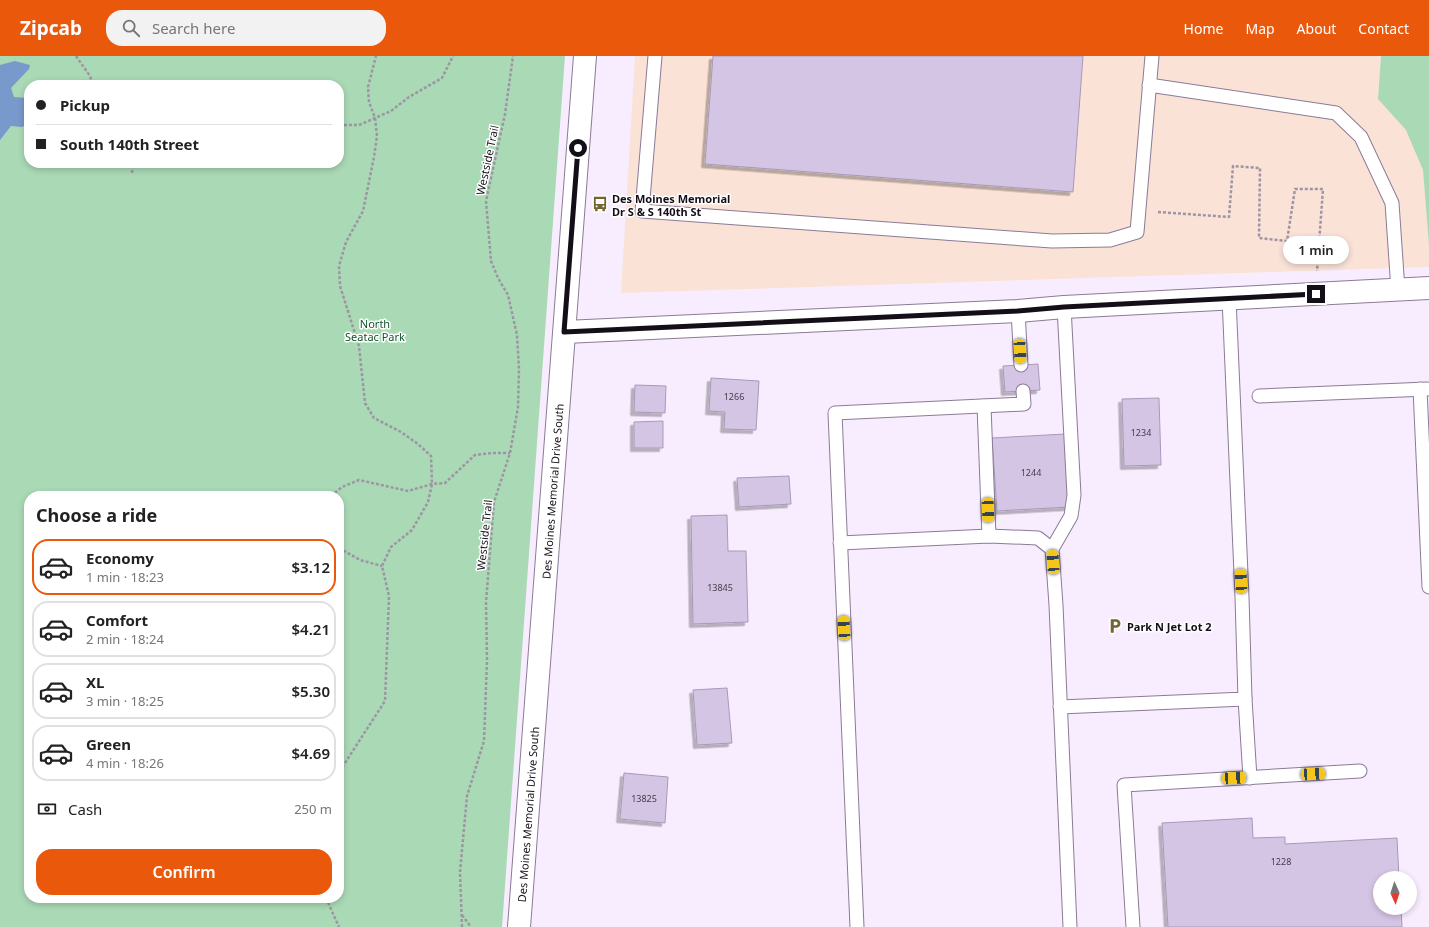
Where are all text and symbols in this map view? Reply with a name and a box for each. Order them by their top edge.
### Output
search box [106,10,386,46]
text: Zipcab [20,15,82,41]
icon: search [120,17,142,39]
text: Search here [152,18,235,38]
text: Home [1184,19,1223,38]
text: Map [1245,19,1275,38]
text: About [1297,19,1336,38]
text: Contact [1358,19,1409,38]
text: Pickup [60,95,110,115]
street label: Westside Trail [472,124,502,196]
text: South 140th Street [60,134,199,154]
route start [569,139,587,157]
place label: Des Moines Memorial Dr S & S 140th St [612,191,730,219]
bus stop icon: Des Moines Memorial Dr S & S 140th St [591,195,609,213]
callout: 1 min [1283,236,1349,264]
text: 1 min [1298,241,1334,259]
route end [1307,285,1325,303]
park label: North Seatac Park [345,316,405,344]
car [1013,339,1027,363]
house number: 1266 [724,390,744,403]
street label: Des Moines Memorial Drive South [538,403,566,580]
house number: 1234 [1131,426,1151,439]
house number: 1244 [1021,466,1041,479]
car [982,498,994,522]
street label: Westside Trail [473,499,495,571]
text: Choose a ride [36,503,157,527]
text: Economy [86,548,154,568]
icon: car [38,549,74,585]
car [1046,550,1060,574]
text: $3.12 [292,557,330,577]
text: 1 min · 18:23 [86,568,164,586]
car [1234,569,1248,593]
house number: 13845 [707,581,733,594]
text: Comfort [86,610,148,630]
icon: car [38,611,74,647]
car [837,616,851,640]
parking icon: Park N Jet Lot 2 [1106,617,1124,635]
text: $4.21 [292,619,330,639]
place label: Park N Jet Lot 2 [1127,619,1212,634]
text: 2 min · 18:24 [86,630,164,648]
text: XL [86,672,104,692]
icon: car [38,673,74,709]
text: $5.30 [292,681,330,701]
text: 3 min · 18:25 [86,692,164,710]
street label: Des Moines Memorial Drive South [513,726,542,903]
text: Green [86,734,131,754]
icon: car [38,735,74,771]
text: $4.69 [292,743,330,763]
text: 4 min · 18:26 [86,754,164,772]
car [1301,767,1325,781]
car [1222,771,1246,785]
house number: 13825 [631,792,657,805]
icon: cash [36,798,58,820]
text: Cash [68,799,102,819]
text: 250 m [294,800,332,818]
button: Confirm [36,849,332,895]
house number: 1228 [1271,855,1291,868]
north arrow [1373,871,1417,915]
map controls [1373,871,1417,915]

